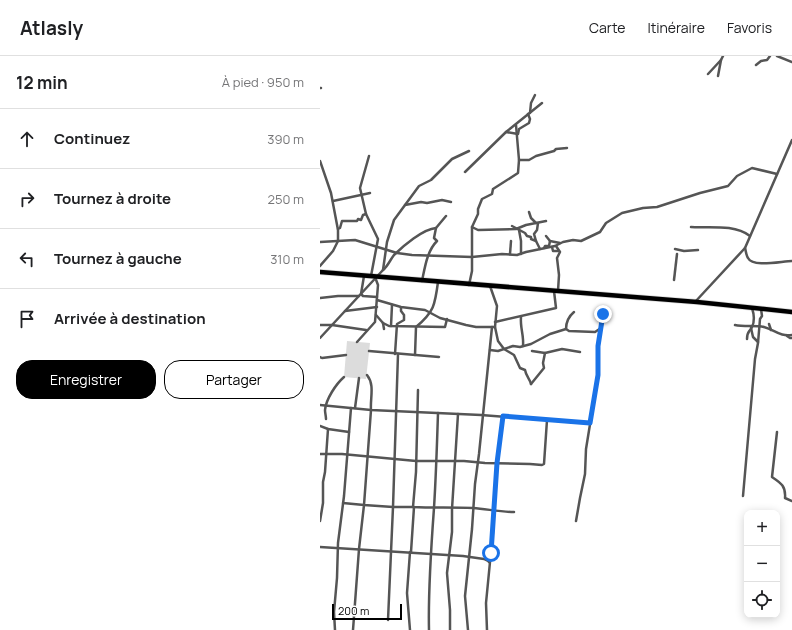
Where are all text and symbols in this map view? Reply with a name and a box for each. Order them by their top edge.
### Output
text: Atlasly [20,15,83,41]
text: Carte [589,18,625,37]
text: Itinéraire [647,18,705,37]
text: Favoris [727,18,772,37]
text: 12 min [16,71,68,94]
text: À pied · 950 m [222,73,304,91]
icon: ahead [16,128,38,150]
text: Continuez [54,128,130,149]
text: 390 m [267,130,304,148]
icon: right [16,188,38,210]
text: Tournez à droite [54,188,171,209]
text: 250 m [268,190,304,208]
icon: left [16,248,38,270]
text: Tournez à gauche [54,248,182,269]
text: 310 m [270,250,304,268]
route end [594,305,612,323]
icon: arrive [16,308,38,330]
text: Arrivée à destination [54,308,206,329]
button: Enregistrer [16,360,156,399]
button: Partager [164,360,304,399]
map controls [744,510,780,618]
button: + [744,510,780,546]
route start [482,544,500,562]
button: − [744,546,780,582]
button: locate [744,582,780,618]
scale bar [332,602,402,621]
text: 200 m [338,603,369,618]

